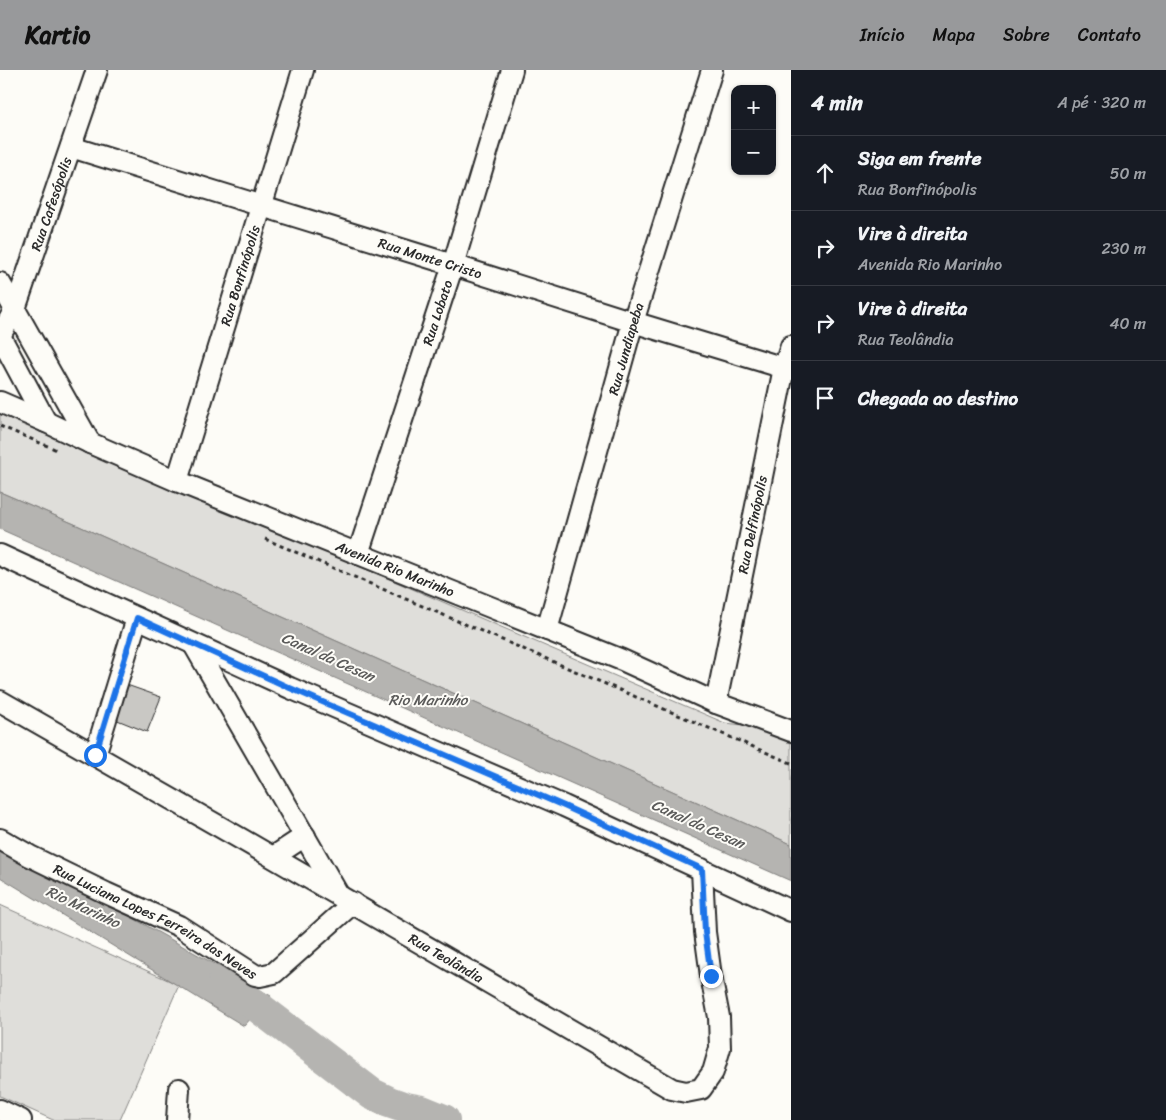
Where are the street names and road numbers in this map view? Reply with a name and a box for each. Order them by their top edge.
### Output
street label: Rua Cafesópolis [24,153,79,255]
street label: Rua Bonfinópolis [213,222,268,329]
street label: Rua Monte Cristo [375,231,485,286]
street label: Rua Lobato [415,277,460,349]
street label: Rua Jundiapeba [601,299,651,398]
street label: Rua Delfinópolis [731,473,775,576]
street label: Avenida Rio Marinho [331,534,458,604]
street label: Rua Luciana Lopes Ferreira das Neves [49,857,263,987]
street label: Rua Teolândia [404,927,488,990]

